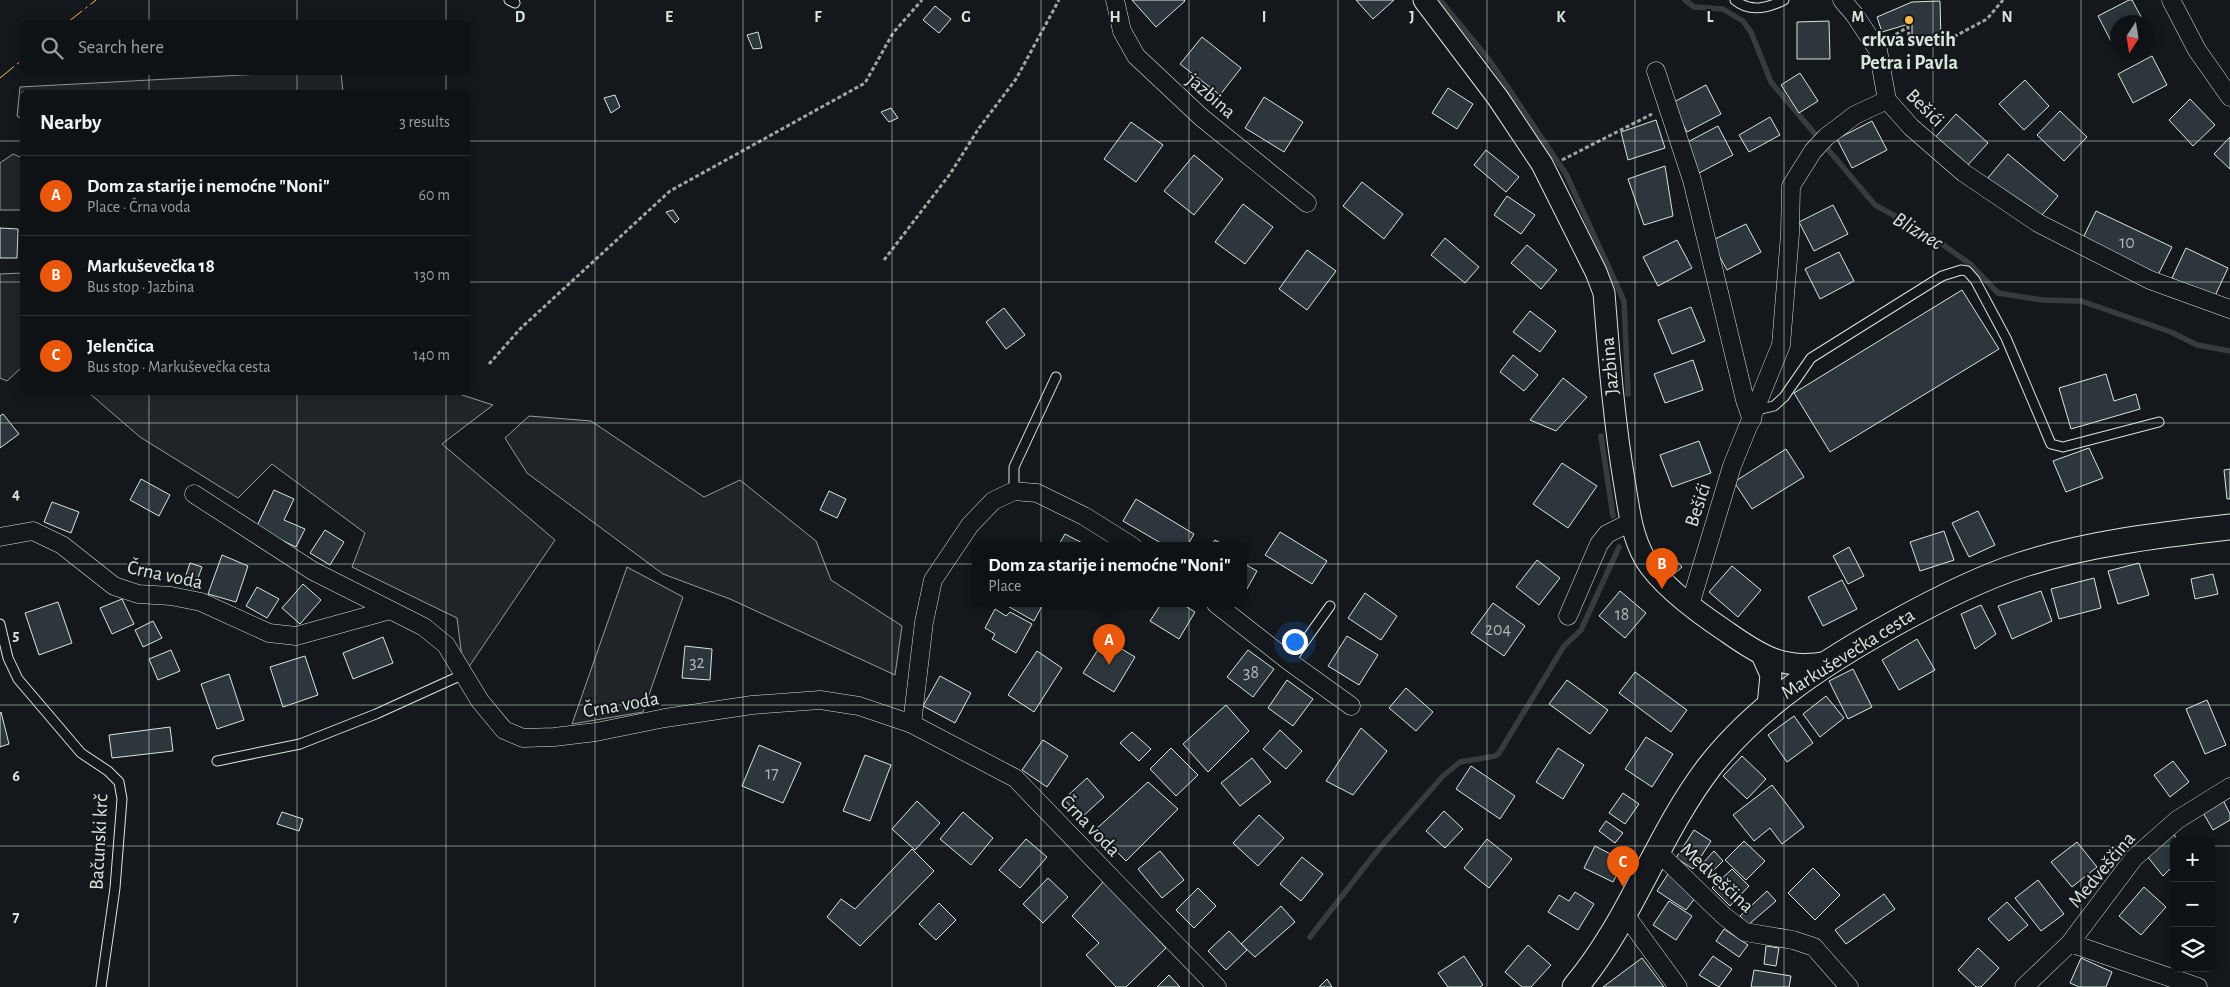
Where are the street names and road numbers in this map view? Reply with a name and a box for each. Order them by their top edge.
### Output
street label: jazbina [1183,70,1239,122]
street label: Bešići [1902,85,1948,131]
street label: Jazbina [1598,336,1622,396]
street label: Bešići [1682,481,1714,529]
street label: Črna voda [125,556,205,593]
street label: Markuševečka cesta [1778,605,1918,703]
street label: Črna voda [581,687,661,722]
street label: Črna voda [1056,791,1125,861]
street label: Bačunski krč [87,793,112,890]
street label: Medveščina [2065,828,2139,912]
street label: Medveščina [1677,839,1757,917]

